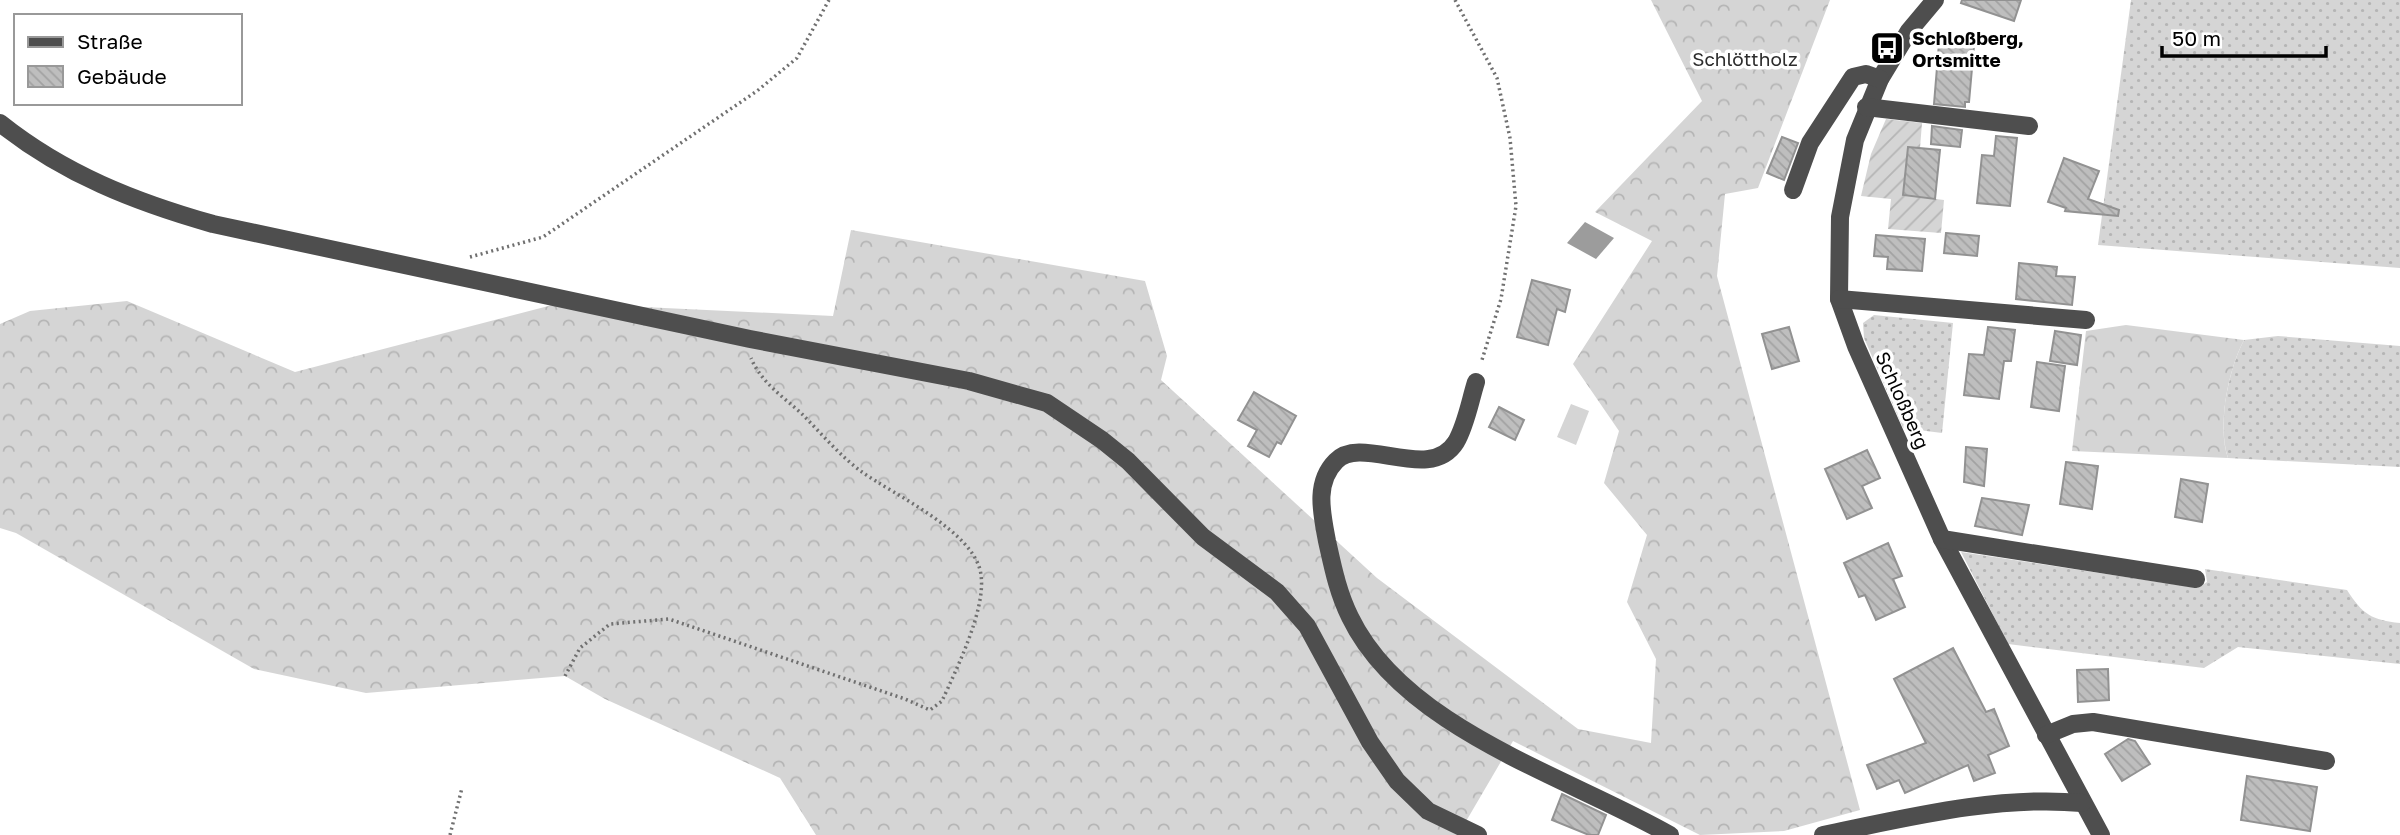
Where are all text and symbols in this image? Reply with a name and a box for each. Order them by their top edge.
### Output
legend [14,14,242,105]
scale bar [2162,14,2326,58]
text: 50 m [2172,25,2221,51]
place label: Schloßberg, Ortsmitte [1912,26,2024,71]
text: Straße [77,28,143,54]
bus stop icon: Schloßberg, Ortsmitte [1868,29,1906,67]
park label: Schlöttholz [1692,47,1798,70]
text: Gebäude [77,63,167,89]
street label: Schloßberg [1871,348,1935,452]

